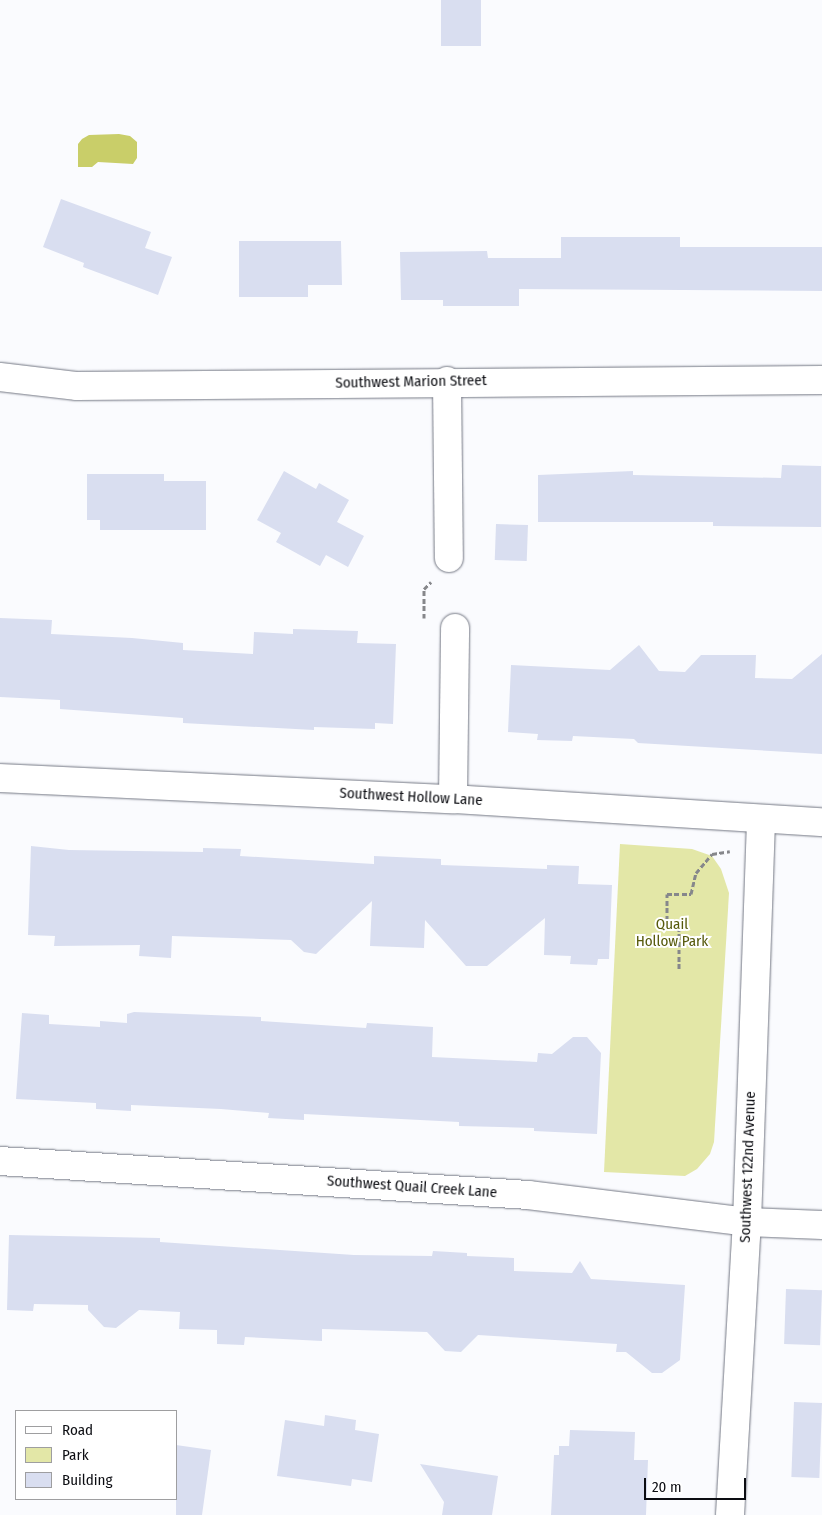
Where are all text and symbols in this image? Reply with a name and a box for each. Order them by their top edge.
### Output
street label: Southwest Marion Street [335,372,487,392]
street label: Southwest Hollow Lane [339,784,483,810]
park label: Quail Hollow Park [636,915,708,950]
street label: Southwest 122nd Avenue [736,1091,760,1243]
street label: Southwest Quail Creek Lane [326,1172,498,1202]
legend [15,1410,178,1500]
text: Road [62,1421,93,1439]
text: Park [62,1446,89,1464]
scale bar [647,1468,750,1500]
text: Building [62,1471,113,1489]
text: 20 m [652,1478,682,1496]

